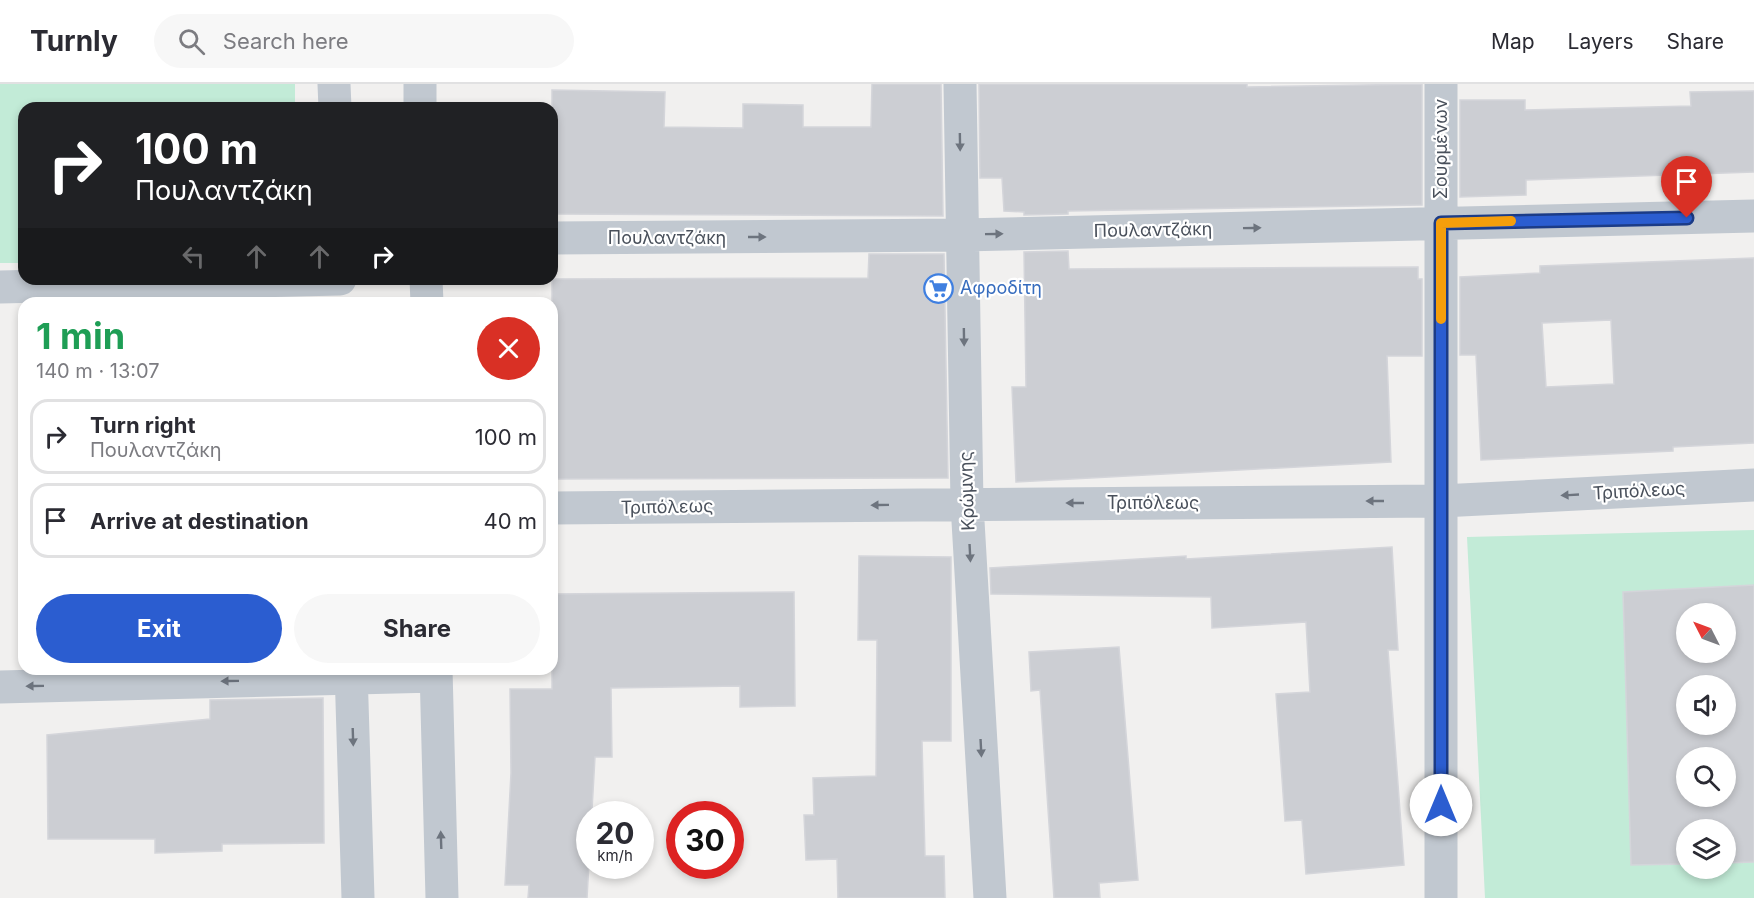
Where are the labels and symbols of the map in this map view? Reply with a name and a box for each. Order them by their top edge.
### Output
street label: Σουρμένων [1430,98,1451,199]
one-way arrow [956,133,965,152]
pin [1661,156,1712,218]
street label: Πουλαντζάκη [1094,218,1212,241]
one-way arrow [1243,223,1262,232]
street label: Πουλαντζάκη [608,227,726,248]
one-way arrow [985,230,1004,239]
one-way arrow [748,232,767,242]
supermarket icon: Αφροδίτη [923,272,955,304]
place label: Αφροδίτη [960,277,1042,298]
one-way arrow [959,328,968,347]
street label: Κρώμνης [955,451,978,531]
street label: Τριπόλεως [1592,478,1686,503]
one-way arrow [1560,490,1579,499]
street label: Τριπόλεως [1107,492,1199,513]
street label: Τριπόλεως [620,495,714,518]
one-way arrow [1365,497,1384,506]
one-way arrow [1065,498,1084,508]
one-way arrow [870,500,889,510]
one-way arrow [965,544,974,563]
north arrow [1676,603,1736,663]
one-way arrow [220,677,239,686]
one-way arrow [25,681,44,691]
one-way arrow [348,727,358,746]
one-way arrow [977,739,986,758]
position arrow [1409,773,1473,837]
speed limit sign: 30 [666,801,744,879]
one-way arrow [436,830,446,849]

